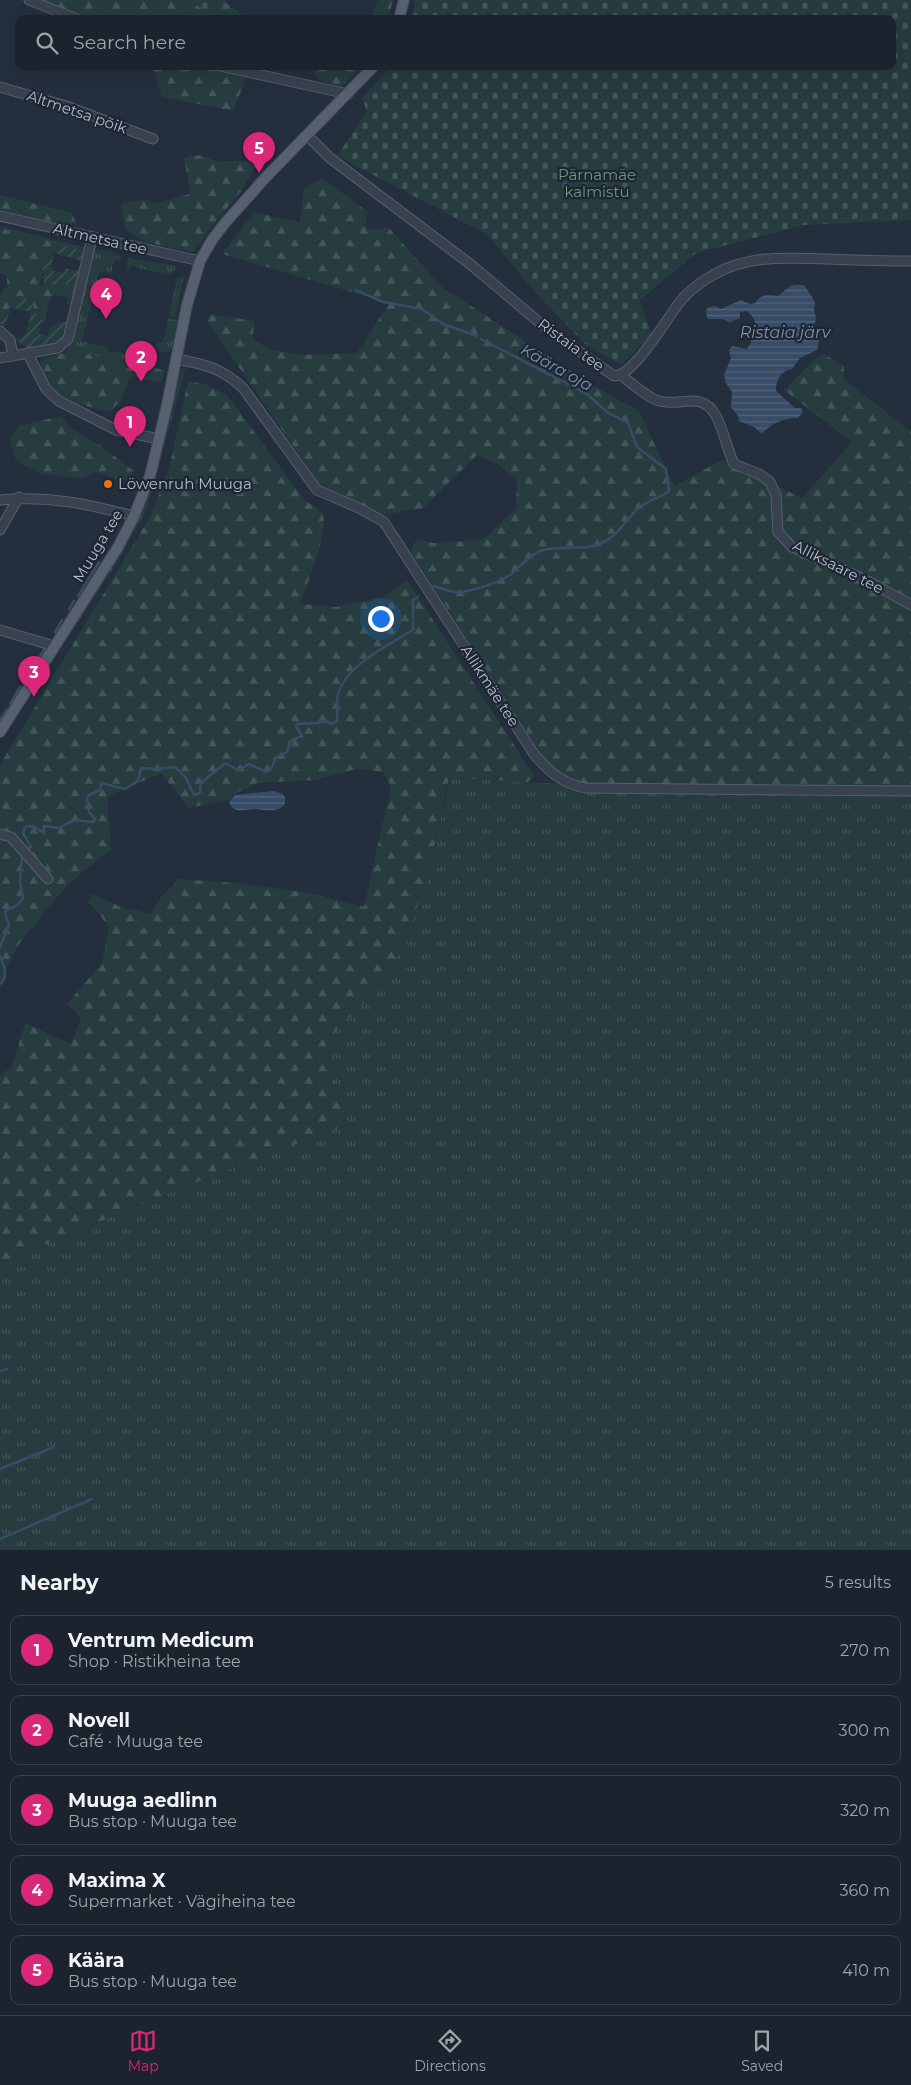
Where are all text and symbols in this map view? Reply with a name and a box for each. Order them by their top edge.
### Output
search box [15,15,896,70]
icon: search [33,29,61,57]
text: Search here [73,31,186,54]
street label: Altmetsa põik [25,86,130,138]
pin: 5 [243,132,275,173]
park label: Pärnamäe kalmistu [558,165,636,201]
street label: Altmetsa tee [51,218,149,259]
pin: 4 [90,278,122,319]
street label: Ristaia tee [534,314,608,375]
water label: Ristaia järv [740,323,832,342]
water label: Käära oja [518,340,596,395]
pin: 2 [125,341,157,382]
pin: 1 [114,406,146,447]
place label: Löwenruh Muuga [118,474,252,493]
marker: Löwenruh Muuga [102,478,114,490]
street label: Muuga tee [68,506,127,586]
street label: Alliksaare tee [790,536,887,598]
your location [368,606,394,632]
street label: Allikmäe tee [457,641,524,730]
pin: 3 [18,656,50,697]
text: Nearby [20,1570,99,1595]
text: 5 results [825,1573,891,1592]
text: Ventrum Medicum [68,1629,254,1652]
text: 1 [34,1641,40,1660]
text: 270 m [840,1641,890,1660]
text: Shop · Ristikheina tee [68,1652,241,1671]
text: Novell [68,1709,130,1732]
text: 2 [32,1721,42,1740]
text: 300 m [839,1721,890,1740]
text: Café · Muuga tee [68,1732,203,1751]
text: Muuga aedlinn [68,1789,217,1812]
text: 3 [32,1801,42,1820]
text: 320 m [840,1801,890,1820]
text: Bus stop · Muuga tee [68,1812,237,1831]
text: Maxima X [68,1869,166,1892]
text: 4 [31,1881,43,1900]
text: 360 m [839,1881,890,1900]
text: Supermarket · Vägiheina tee [68,1892,296,1911]
text: Käära [68,1949,124,1972]
text: 5 [32,1961,42,1980]
text: 410 m [842,1961,890,1980]
text: Bus stop · Muuga tee [68,1972,237,1991]
tab: Map [128,2027,159,2075]
tab: Directions [414,2027,486,2075]
tab: Saved [741,2027,783,2075]

